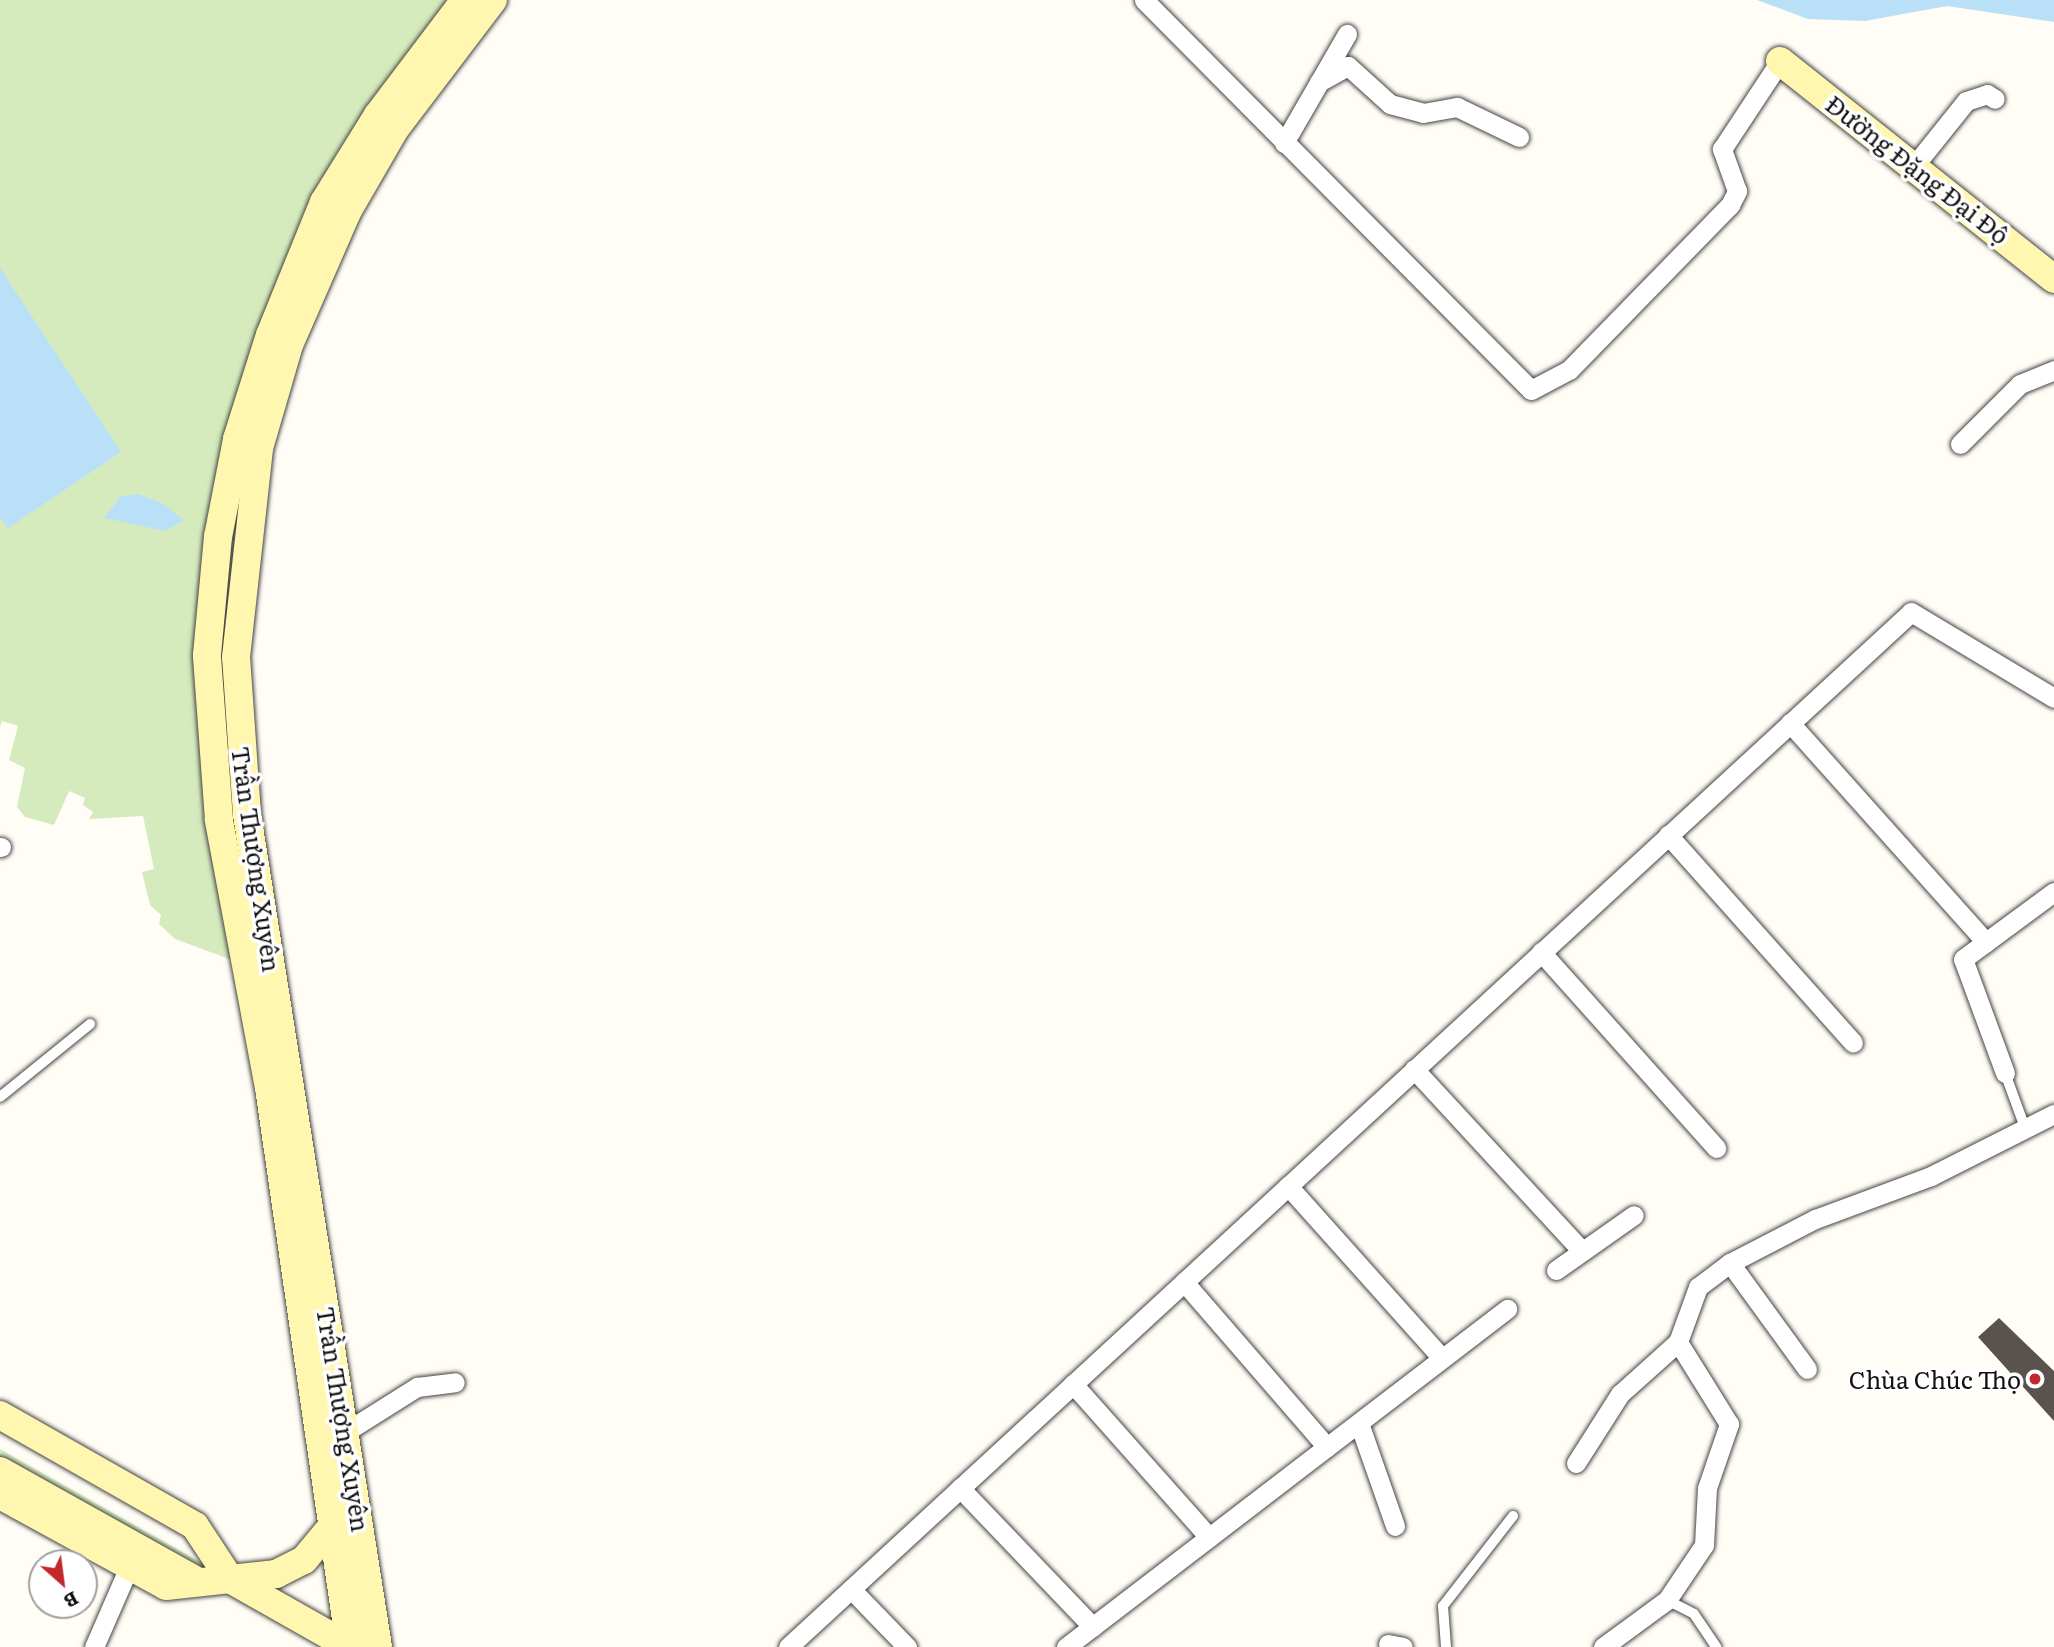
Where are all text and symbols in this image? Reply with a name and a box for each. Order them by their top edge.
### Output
street label: Đường Đặng Đại Độ [1821,89,2015,249]
street label: Trần Thượng Xuyên [227,744,287,974]
street label: Trần Thượng Xuyên [312,1305,376,1533]
place label: Chùa Chúc Thọ [1849,1365,2021,1393]
marker: Chùa Chúc Thọ [2027,1371,2043,1387]
north arrow [28,1549,98,1619]
text: B [60,1585,84,1616]

